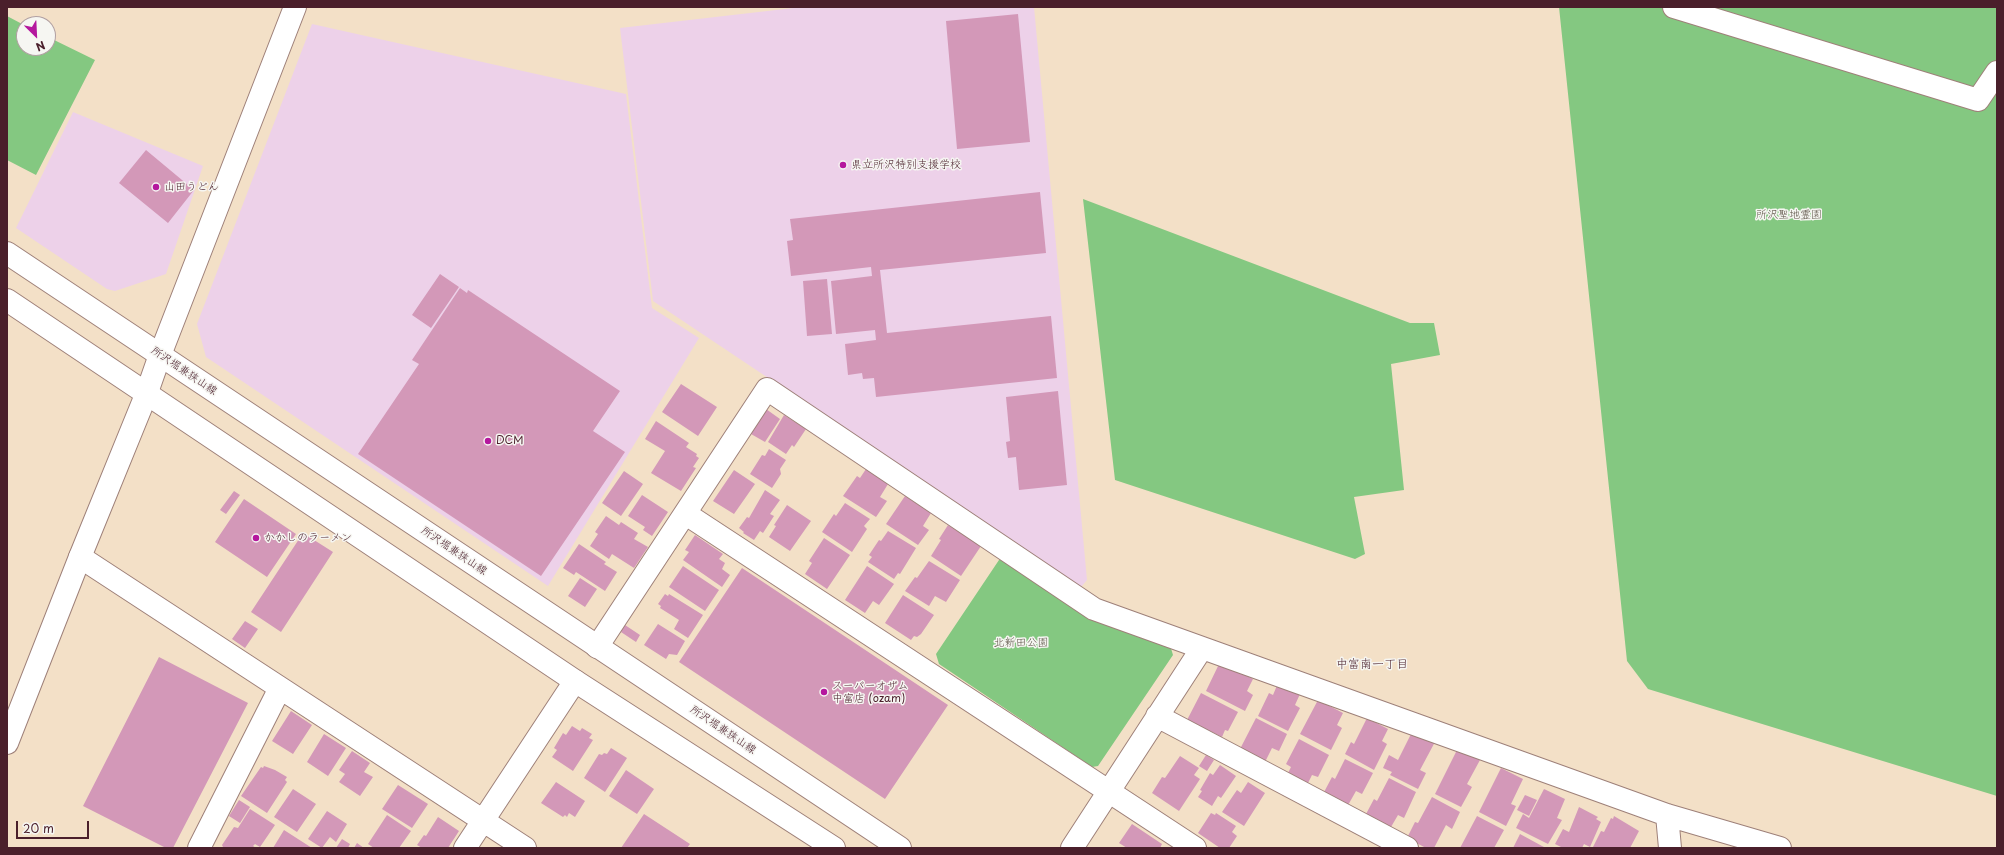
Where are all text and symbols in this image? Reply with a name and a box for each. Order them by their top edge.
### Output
north arrow [16,16,56,56]
text: N [33,37,48,56]
place label: 県立所沢特別支援学校 [851,158,961,172]
marker: 県立所沢特別支援学校 [838,160,848,170]
place label: 山田うどん [164,180,219,194]
marker: 山田うどん [151,182,161,192]
park label: 所沢聖地霊園 [1756,208,1822,222]
street label: 所沢堀兼狭山線 [148,344,220,398]
place label: DCM [496,434,524,448]
marker: DCM [483,436,493,446]
street label: 所沢堀兼狭山線 [418,524,490,578]
place label: かかしのラーメン [264,531,352,545]
marker: かかしのラーメン [251,533,261,543]
park label: 北新田公園 [994,636,1048,650]
district label: 中富南一丁目 [1336,658,1408,672]
place label: スーパーオザム 中富店 (ozam) [832,679,909,705]
marker: スーパーオザム 中富店 (ozam) [819,687,829,697]
street label: 所沢堀兼狭山線 [687,703,759,757]
scale bar [18,813,91,839]
text: 20 m [23,819,54,837]

